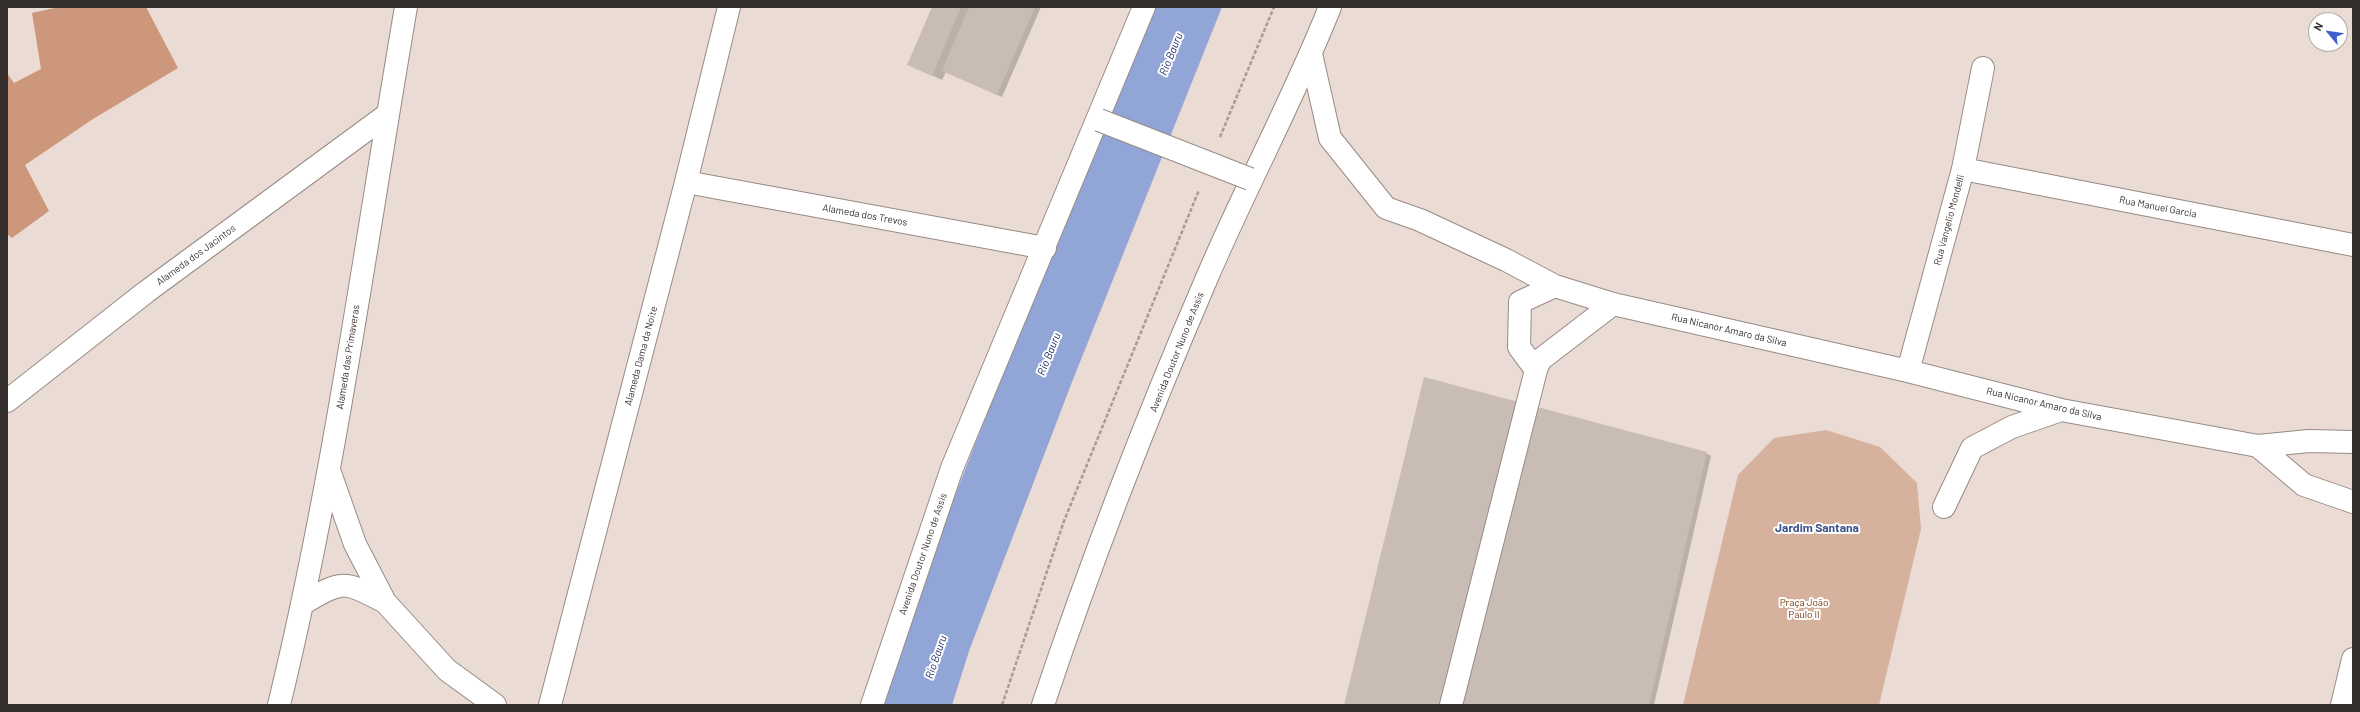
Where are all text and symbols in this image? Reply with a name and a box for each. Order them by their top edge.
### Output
north arrow [2308,12,2348,52]
text: N [2310,20,2325,33]
water label: Rio Bauru [1156,31,1186,77]
street label: Rua Vangelio Mondelli [1931,173,1967,267]
street label: Rua Manuel Garcia [2118,194,2198,220]
street label: Alameda dos Trevos [822,202,908,228]
street label: Alameda dos Jacintos [154,222,238,288]
street label: Avenida Doutor Nuno de Assis [1147,290,1207,414]
street label: Alameda das Primaveras [334,304,362,410]
street label: Alameda Dama da Noite [622,305,660,407]
street label: Rua Nicanor Amaro da Silva [1670,311,1788,349]
water label: Rio Bauru [1034,331,1064,377]
street label: Rua Nicanor Amaro da Silva [1985,385,2103,423]
street label: Avenida Doutor Nuno de Assis [896,491,950,617]
district label: Jardim Santana [1775,521,1859,535]
park label: Praça João Paulo II [1780,597,1828,620]
water label: Rio Bauru [922,634,950,680]

